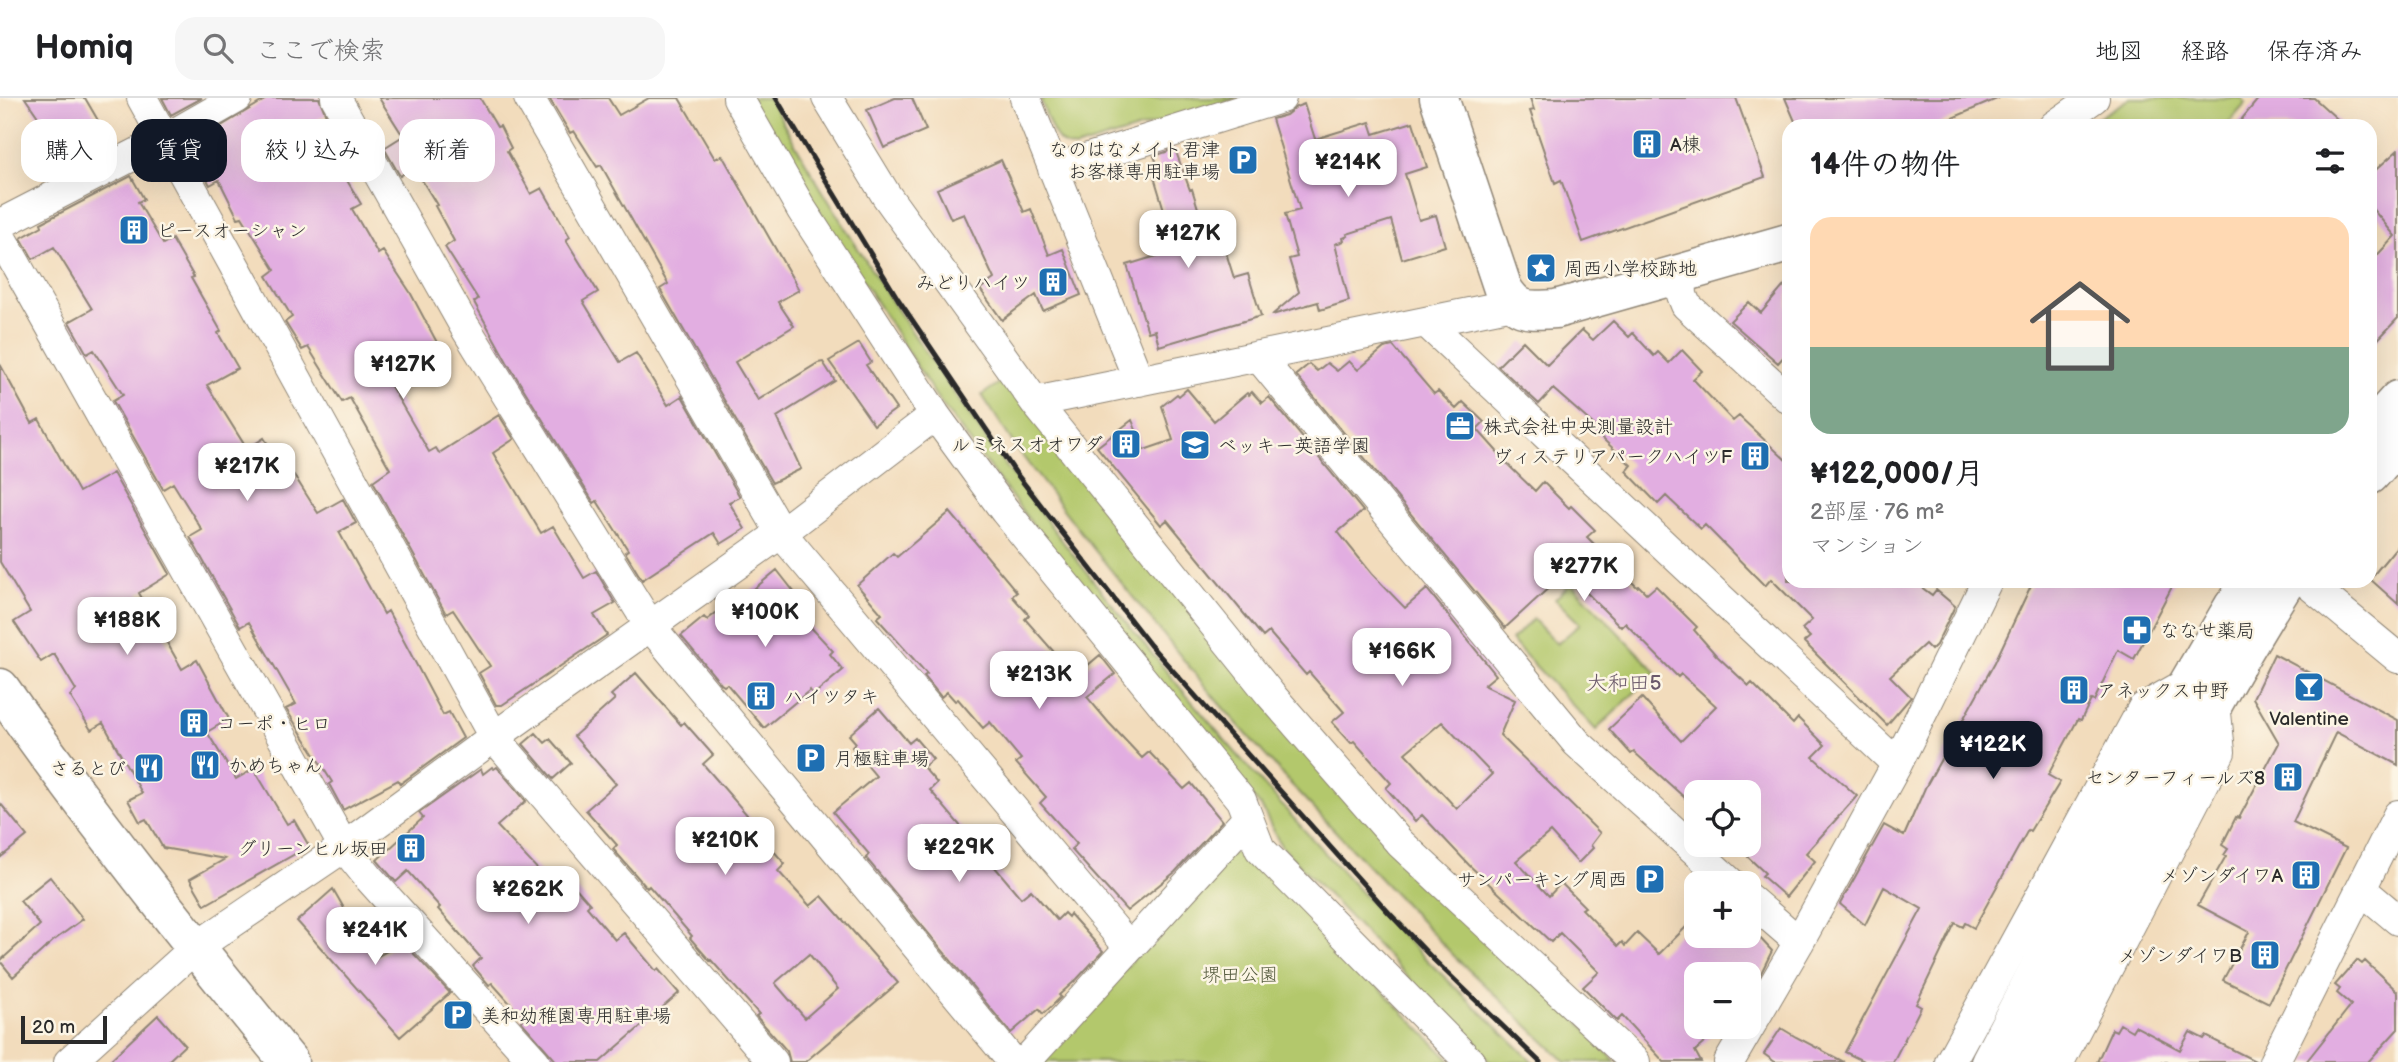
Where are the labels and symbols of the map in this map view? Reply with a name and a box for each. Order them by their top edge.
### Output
building icon: A棟 [1630,127,1664,161]
place label: A棟 [1670,134,1701,157]
place label: なのはなメイト君津 お客様専用駐車場 [1049,139,1220,184]
pin: ¥214K [1299,140,1397,199]
parking icon: なのはなメイト君津 お客様専用駐車場 [1226,143,1260,177]
pin: ¥127K [1139,211,1237,270]
building icon: ピースオーシャン [117,213,151,247]
place label: ピースオーシャン [157,220,307,243]
place icon: 周西小学校跡地 [1524,251,1558,285]
place label: 周西小学校跡地 [1564,258,1697,281]
building icon: みどりハイツ [1036,265,1070,299]
place label: みどりハイツ [916,272,1030,295]
pin: ¥127K [354,342,452,401]
office icon: 株式会社中央測量設計 [1443,409,1477,443]
place label: 株式会社中央測量設計 [1483,416,1673,439]
building icon: ルミネスオオワダ [1109,427,1143,461]
school or university icon: ベッキー英語学園 [1178,428,1212,462]
place label: ルミネスオオワダ [951,434,1103,457]
place label: ベッキー英語学園 [1218,435,1370,458]
building icon: ヴィステリアパークハイツF [1738,439,1772,473]
pin: ¥217K [198,444,296,503]
place label: ヴィステリアパークハイツF [1493,446,1733,469]
pin: ¥277K [1535,544,1633,603]
pin: ¥100K [716,589,814,649]
pin: ¥188K [78,598,176,657]
pharmacy icon: ななせ薬局 [2120,613,2154,647]
place label: ななせ薬局 [2160,620,2255,643]
pin: ¥166K [1353,628,1451,688]
pin: ¥213K [990,652,1088,711]
bar icon: Valentine [2292,670,2326,704]
district label: 大和田5 [1586,671,1662,696]
building icon: アネックス中野 [2057,673,2091,707]
building icon: ハイツタキ [744,679,778,713]
place label: アネックス中野 [2097,680,2229,703]
place label: ハイツタキ [784,686,879,709]
building icon: コーポ・ヒロ [177,706,211,740]
place label: Valentine [2269,708,2349,731]
place label: コーポ・ヒロ [217,713,331,736]
pin: ¥122K [1944,722,2042,781]
parking icon: 月極駐車場 [794,741,828,775]
restaurant icon: かめちゃん [188,748,222,782]
place label: 月極駐車場 [834,748,929,771]
restaurant icon: さるとび [132,751,166,785]
place label: かめちゃん [228,755,323,778]
place label: さるとび [50,758,126,781]
building icon: センターフィールズ8 [2271,760,2305,794]
place label: センターフィールズ8 [2086,767,2265,790]
pin: ¥210K [676,818,774,877]
pin: ¥229K [910,824,1008,884]
building icon: グリーンヒル坂田 [394,831,428,865]
place label: グリーンヒル坂田 [238,838,388,861]
building icon: メゾンダイワA [2289,858,2323,892]
parking icon: サンパーキング周西 [1633,862,1667,896]
place label: メゾンダイワA [2160,865,2283,888]
pin: ¥262K [479,866,577,926]
place label: サンパーキング周西 [1457,869,1627,892]
pin: ¥241K [326,908,424,967]
building icon: メゾンダイワB [2248,938,2282,972]
place label: メゾンダイワB [2118,945,2242,968]
park label: 堺田公園 [1202,964,1278,987]
parking icon: 美和幼稚園専用駐車場 [441,998,475,1032]
place label: 美和幼稚園専用駐車場 [481,1005,671,1028]
scale bar [21,1013,107,1045]

